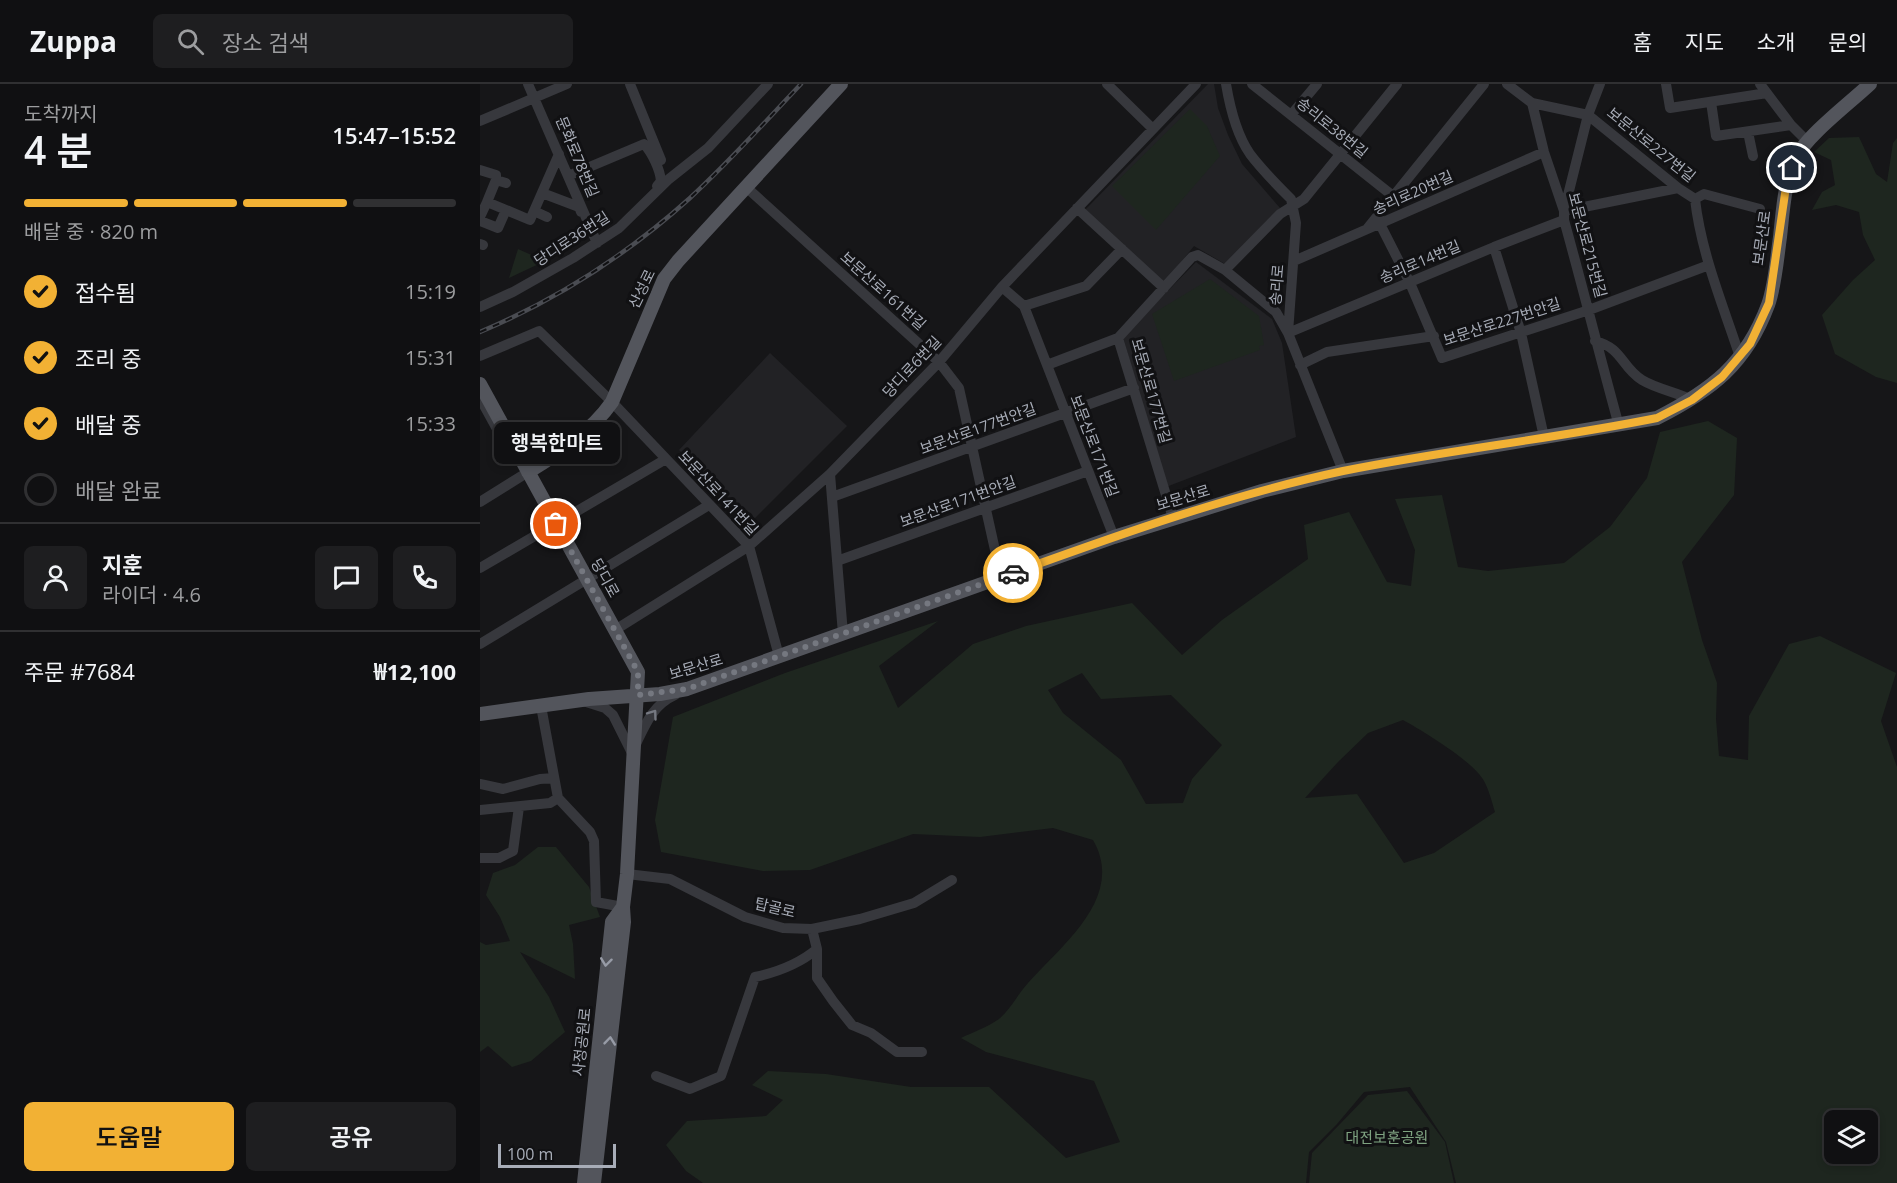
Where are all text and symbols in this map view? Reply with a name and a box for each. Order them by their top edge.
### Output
search box [153,14,573,68]
text: Zuppa [30,22,117,60]
icon: search [174,25,207,58]
text: 장소 검색 [222,27,309,57]
text: 홈 [1633,28,1652,56]
text: 지도 [1685,28,1724,56]
text: 소개 [1757,28,1795,56]
text: 문의 [1828,28,1867,56]
street label: 송리로38번길 [1293,92,1372,162]
text: 도착까지 [24,100,98,127]
street label: 보문산로227번길 [1603,102,1700,186]
street label: 문화로78번길 [552,113,604,200]
text: 15:47–15:52 [332,120,456,150]
text: 4 분 [24,123,92,176]
pin [1766,142,1817,193]
icon: home [1775,151,1808,184]
street label: 송리로20번길 [1369,165,1456,219]
street label: 보문산로215번길 [1564,190,1612,300]
street label: 당디로36번길 [530,206,613,270]
street label: 보문산로 [1747,209,1775,267]
text: 배달 중 · 820 m [24,218,158,245]
street label: 송리로14번길 [1376,235,1463,287]
street label: 보문산로161번길 [837,247,931,334]
street label: 송리로 [1264,263,1288,306]
street label: 산성로 [623,266,659,312]
icon: check [24,275,57,308]
text: 접수됨 [75,277,136,307]
text: 15:19 [405,278,456,305]
street label: 보문산로227번안길 [1440,293,1563,349]
street label: 당디로6번길 [878,331,945,402]
street label: 보문산로177번길 [1127,336,1177,446]
icon: check [24,341,57,374]
text: 조리 중 [75,343,141,373]
text: 15:31 [405,344,456,371]
street label: 보문산로171번길 [1066,391,1124,500]
street label: 보문산로177번안길 [917,398,1039,458]
icon: check [24,407,57,440]
text: 배달 중 [75,409,141,439]
text: 15:33 [405,410,456,437]
callout: 행복한마트 [493,422,619,464]
text: 행복한마트 [511,429,603,456]
street label: 보문산로141번길 [674,446,763,539]
street label: 보문산로171번안길 [897,471,1019,531]
text: 배달 완료 [75,475,162,505]
street label: 보문산로 [1153,479,1212,515]
pin [530,498,581,549]
icon: bag [539,507,572,540]
courier [983,543,1043,603]
button: person [24,546,87,609]
button: chat [315,546,378,609]
button: phone [393,546,456,609]
text: 지훈 [102,549,142,579]
street label: 당디로 [587,555,625,600]
icon: car [997,557,1030,590]
text: 라이더 · 4.6 [102,581,201,608]
street label: 보문산로 [666,648,725,684]
text: 주문 #7684 [24,656,135,686]
text: ₩12,100 [374,656,456,686]
one-way arrow [645,709,656,720]
street label: 탑골로 [753,893,798,921]
one-way arrow [601,957,613,966]
street label: 사정공원로 [567,1007,595,1077]
one-way arrow [603,1037,616,1046]
button: 도움말 [24,1102,234,1171]
button: 공유 [246,1102,456,1171]
map controls [1824,1110,1878,1164]
button: layers [1824,1110,1878,1164]
park label: 대전보훈공원 [1346,1127,1428,1147]
scale bar [498,1141,616,1168]
text: 100 m [507,1143,553,1165]

